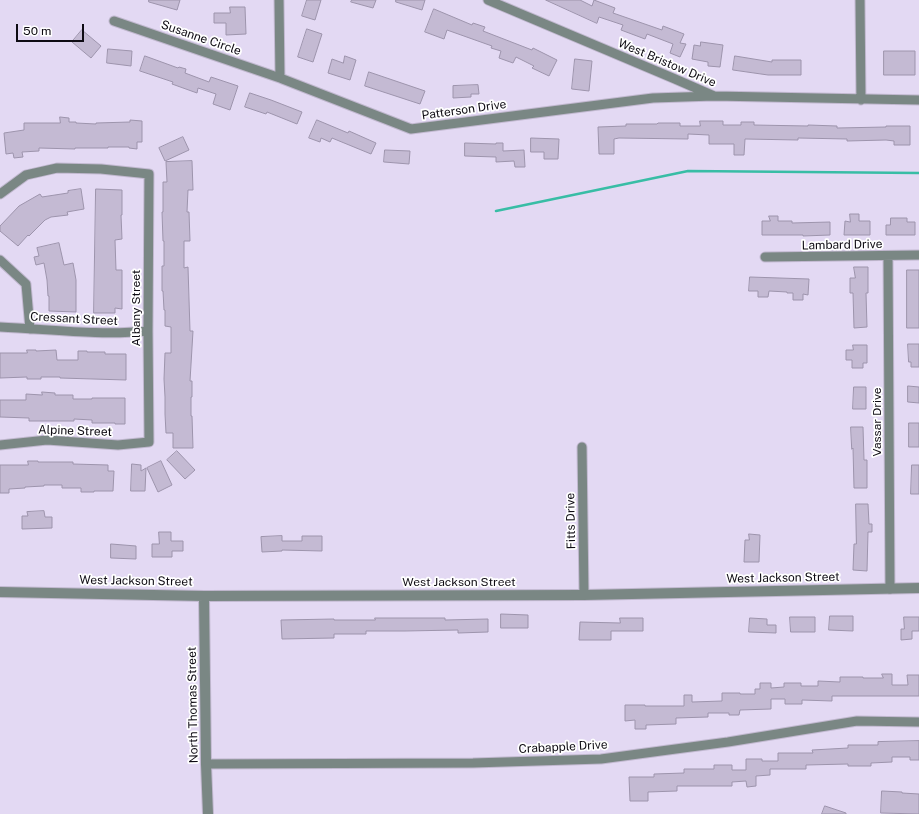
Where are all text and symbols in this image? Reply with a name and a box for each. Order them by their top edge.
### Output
scale bar [18,16,86,42]
street label: Susanne Circle [159,18,243,58]
text: 50 m [23,24,51,38]
street label: West Bristow Drive [616,36,718,90]
street label: Patterson Drive [421,97,507,123]
street label: Lambard Drive [801,237,883,253]
street label: Albany Street [129,270,143,346]
street label: Cressant Street [30,310,118,328]
street label: Vassar Drive [870,387,884,457]
street label: Alpine Street [38,423,112,439]
street label: Fitts Drive [563,493,579,549]
street label: West Jackson Street [726,570,840,586]
street label: West Jackson Street [79,573,193,589]
street label: West Jackson Street [402,575,516,589]
street label: North Thomas Street [185,647,201,763]
street label: Crabapple Drive [518,737,608,757]

